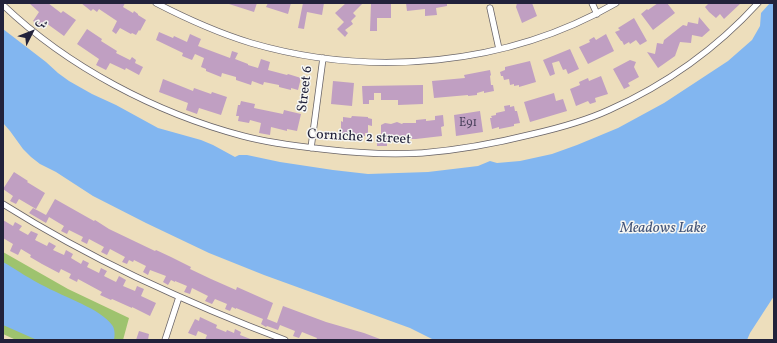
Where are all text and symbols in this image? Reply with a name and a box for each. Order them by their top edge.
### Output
north arrow [12,12,52,52]
text: ش [32,15,51,33]
street label: Street 6 [295,65,317,113]
house number: E91 [459,117,477,131]
street label: Corniche 2 street [307,127,411,149]
water label: Meadows Lake [620,220,706,238]

